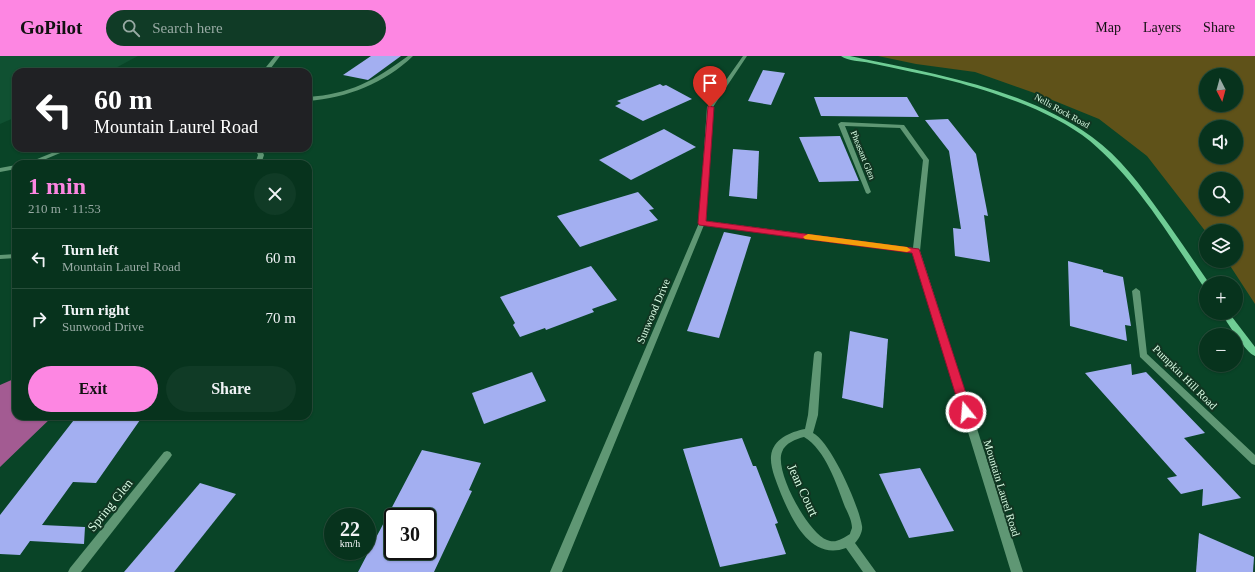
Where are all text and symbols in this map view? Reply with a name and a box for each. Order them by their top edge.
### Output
search box [106,10,386,46]
text: GoPilot [20,17,82,38]
icon: search [120,17,142,39]
text: Search here [152,20,223,36]
text: Map [1095,20,1121,35]
text: Layers [1143,20,1181,35]
text: Share [1203,20,1235,35]
pin [693,66,727,107]
north arrow [1199,68,1243,112]
map controls [1199,68,1243,372]
icon: arrive [699,72,721,94]
icon: left [28,84,80,136]
text: 60 m [94,84,152,115]
street label: Nells Rock Road [1033,92,1092,131]
text: Mountain Laurel Road [94,117,258,137]
button: sound [1199,120,1243,164]
street label: Pheasant Glen [849,129,878,181]
button: search [1199,172,1243,216]
text: 1 min [28,173,86,199]
button: close [254,173,296,215]
text: 210 m · 11:53 [28,201,101,216]
button: layers [1199,224,1243,268]
text: Turn left [62,242,119,258]
icon: left [28,248,50,270]
text: 60 m [266,250,296,266]
text: Mountain Laurel Road [62,259,180,274]
button: + [1199,276,1243,320]
street label: Sunwood Drive [634,277,672,345]
text: Turn right [62,302,129,318]
icon: right [28,308,50,330]
text: 70 m [266,310,296,326]
text: Sunwood Drive [62,319,144,334]
button: − [1199,328,1243,372]
street label: Pumpkin Hill Road [1151,343,1220,412]
button: Exit [28,366,158,412]
button: Share [166,366,296,412]
position arrow [945,391,987,433]
street label: Mountain Laurel Road [982,438,1023,538]
street label: Jean Court [784,461,822,519]
street label: Spring Glen [84,475,136,534]
speed limit sign: 30 [384,508,436,560]
text: 22 [340,518,360,540]
text: km/h [340,538,360,549]

